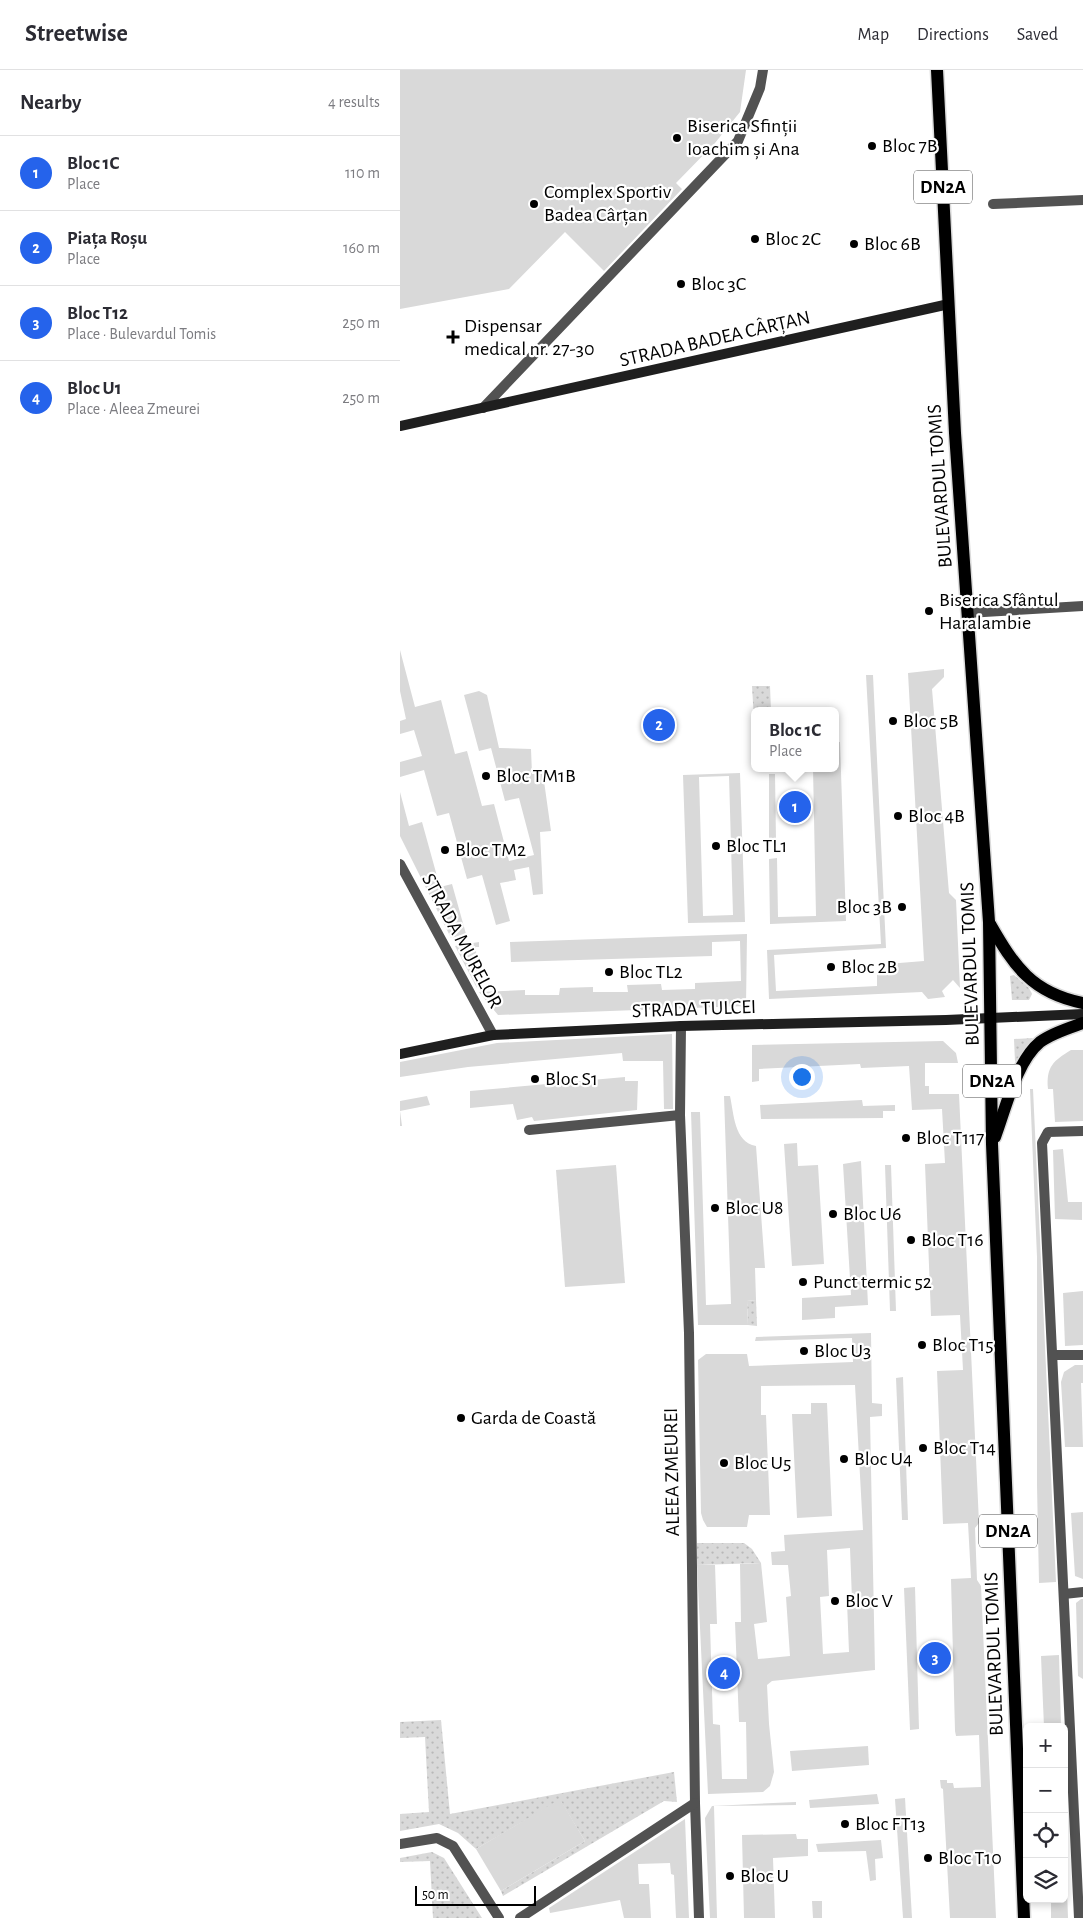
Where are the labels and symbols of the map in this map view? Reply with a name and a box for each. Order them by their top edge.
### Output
place label: Biserica Sfinții Ioachim și Ana [687,116,800,160]
marker: Biserica Sfinții Ioachim și Ana [671,132,683,144]
place label: Bloc 7B [882,136,938,156]
marker: Bloc 7B [866,140,878,152]
road number: DN2A [914,170,972,204]
place label: Complex Sportiv Badea Cârțan [544,182,672,226]
marker: Complex Sportiv Badea Cârțan [528,198,540,210]
place label: Bloc 2C [765,229,821,249]
marker: Bloc 2C [749,233,761,245]
place label: Bloc 6B [864,234,921,254]
marker: Bloc 6B [848,238,860,250]
place label: Bloc 3C [691,274,746,294]
marker: Bloc 3C [675,278,687,290]
street label: STRADA BADEA CÂRȚAN [618,306,812,372]
place label: Dispensar medical nr. 27-30 [464,316,595,359]
marker: Dispensar medical nr. 27-30 [446,330,460,344]
street label: BULEVARDUL TOMIS [924,403,956,569]
place label: Biserica Sfântul Haralambie [939,590,1059,633]
marker: Biserica Sfântul Haralambie [923,605,935,617]
pin: 2 [643,706,675,744]
place label: Bloc 5B [903,711,959,731]
marker: Bloc 5B [887,715,899,727]
place label: Bloc TM1B [496,766,576,786]
marker: Bloc TM1B [480,770,492,782]
pin: 1 [779,788,811,826]
place label: Bloc 4B [908,806,965,826]
marker: Bloc 4B [892,810,904,822]
place label: Bloc TL1 [726,836,788,856]
place label: Bloc TM2 [455,840,526,860]
marker: Bloc TL1 [710,840,722,852]
marker: Bloc TM2 [439,844,451,856]
street label: STRADA MURELOR [418,870,506,1012]
street label: BULEVARDUL TOMIS [957,882,983,1046]
place label: Bloc 3B [837,897,892,917]
marker: Bloc 3B [896,901,908,913]
place label: Bloc 2B [841,957,897,977]
marker: Bloc 2B [825,961,837,973]
place label: Bloc TL2 [619,962,683,982]
marker: Bloc TL2 [603,966,615,978]
street label: STRADA TULCEI [631,997,757,1021]
your location [789,1064,815,1090]
road number: DN2A [963,1064,1021,1098]
place label: Bloc S1 [545,1069,598,1089]
marker: Bloc S1 [529,1073,541,1085]
place label: Bloc T117 [916,1128,984,1148]
marker: Bloc T117 [900,1132,912,1144]
place label: Bloc U8 [725,1198,784,1218]
marker: Bloc U8 [709,1202,721,1214]
place label: Bloc U6 [843,1204,901,1224]
marker: Bloc U6 [827,1208,839,1220]
place label: Bloc T16 [921,1230,984,1250]
marker: Bloc T16 [905,1234,917,1246]
place label: Punct termic 52 [813,1272,932,1292]
marker: Punct termic 52 [797,1276,809,1288]
place label: Bloc T15 [932,1335,994,1355]
marker: Bloc T15 [916,1339,928,1351]
place label: Bloc U3 [814,1341,871,1361]
marker: Bloc U3 [798,1345,810,1357]
place label: Garda de Coastă [471,1408,596,1428]
street label: ALEEA ZMEUREI [661,1408,683,1536]
marker: Garda de Coastă [455,1412,467,1424]
place label: Bloc T14 [933,1438,996,1458]
marker: Bloc T14 [917,1442,929,1454]
place label: Bloc U4 [854,1449,913,1469]
place label: Bloc U5 [734,1453,791,1473]
marker: Bloc U4 [838,1453,850,1465]
marker: Bloc U5 [718,1457,730,1469]
road number: DN2A [979,1514,1037,1548]
street label: BULEVARDUL TOMIS [981,1572,1007,1736]
place label: Bloc V [845,1591,894,1611]
marker: Bloc V [829,1595,841,1607]
pin: 3 [919,1639,951,1677]
pin: 4 [708,1654,740,1692]
place label: Bloc FT13 [855,1814,926,1834]
marker: Bloc FT13 [839,1818,851,1830]
place label: Bloc T10 [938,1848,1002,1868]
marker: Bloc T10 [922,1852,934,1864]
place label: Bloc U [740,1866,789,1886]
marker: Bloc U [724,1870,736,1882]
scale bar [415,1883,536,1906]

